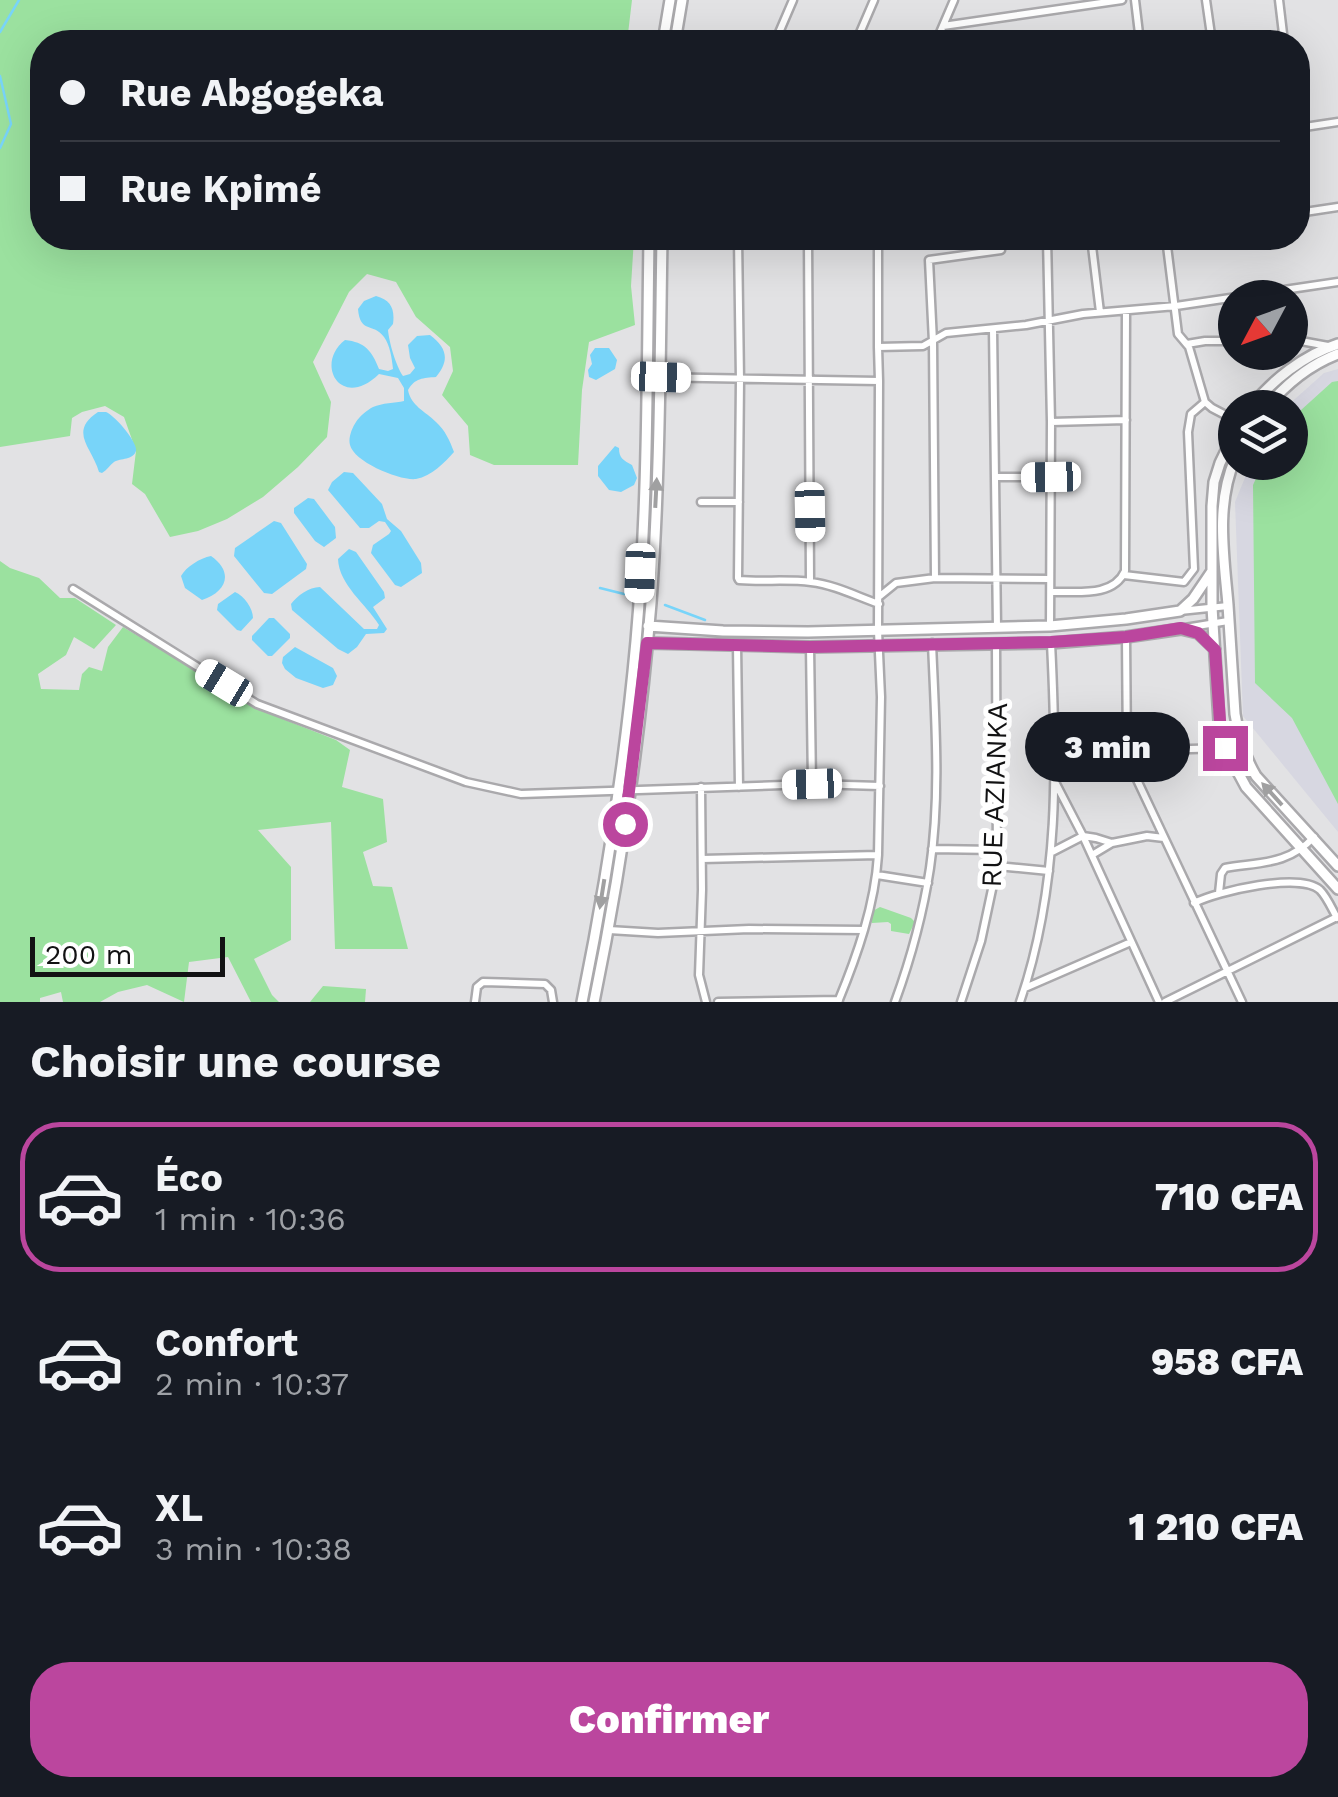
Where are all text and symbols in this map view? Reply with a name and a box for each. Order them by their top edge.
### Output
text: Rue Abgogeka [120,71,383,115]
text: Rue Kpimé [120,167,321,211]
north arrow [1218,280,1308,370]
map controls [1218,280,1308,480]
car [630,361,692,393]
button: layers [1218,390,1308,480]
car [1021,461,1081,493]
one-way arrow [648,477,664,509]
car [794,482,826,542]
car [624,542,656,604]
car [191,655,257,711]
street label: RUE AZIANKA [975,702,1014,888]
callout: 3 min [1025,713,1190,783]
route end [1203,726,1248,771]
text: 3 min [1064,728,1151,766]
car [781,768,843,800]
one-way arrow [1261,782,1284,806]
route start [603,802,648,847]
one-way arrow [594,879,609,911]
scale bar [30,932,225,976]
text: 200 m [45,938,132,971]
text: Choisir une course [30,1035,441,1088]
icon: car [35,1152,125,1242]
text: Éco [155,1156,223,1200]
text: 710 CFA [1155,1175,1303,1219]
text: 1 min · 10:36 [155,1200,346,1238]
icon: car [35,1317,125,1407]
text: Confort [155,1321,298,1365]
text: 958 CFA [1151,1340,1303,1384]
text: 2 min · 10:37 [155,1365,349,1403]
icon: car [35,1482,125,1572]
text: XL [155,1486,203,1530]
text: 1 210 CFA [1128,1505,1303,1549]
text: 3 min · 10:38 [155,1530,352,1568]
button: Confirmer [30,1662,1308,1777]

